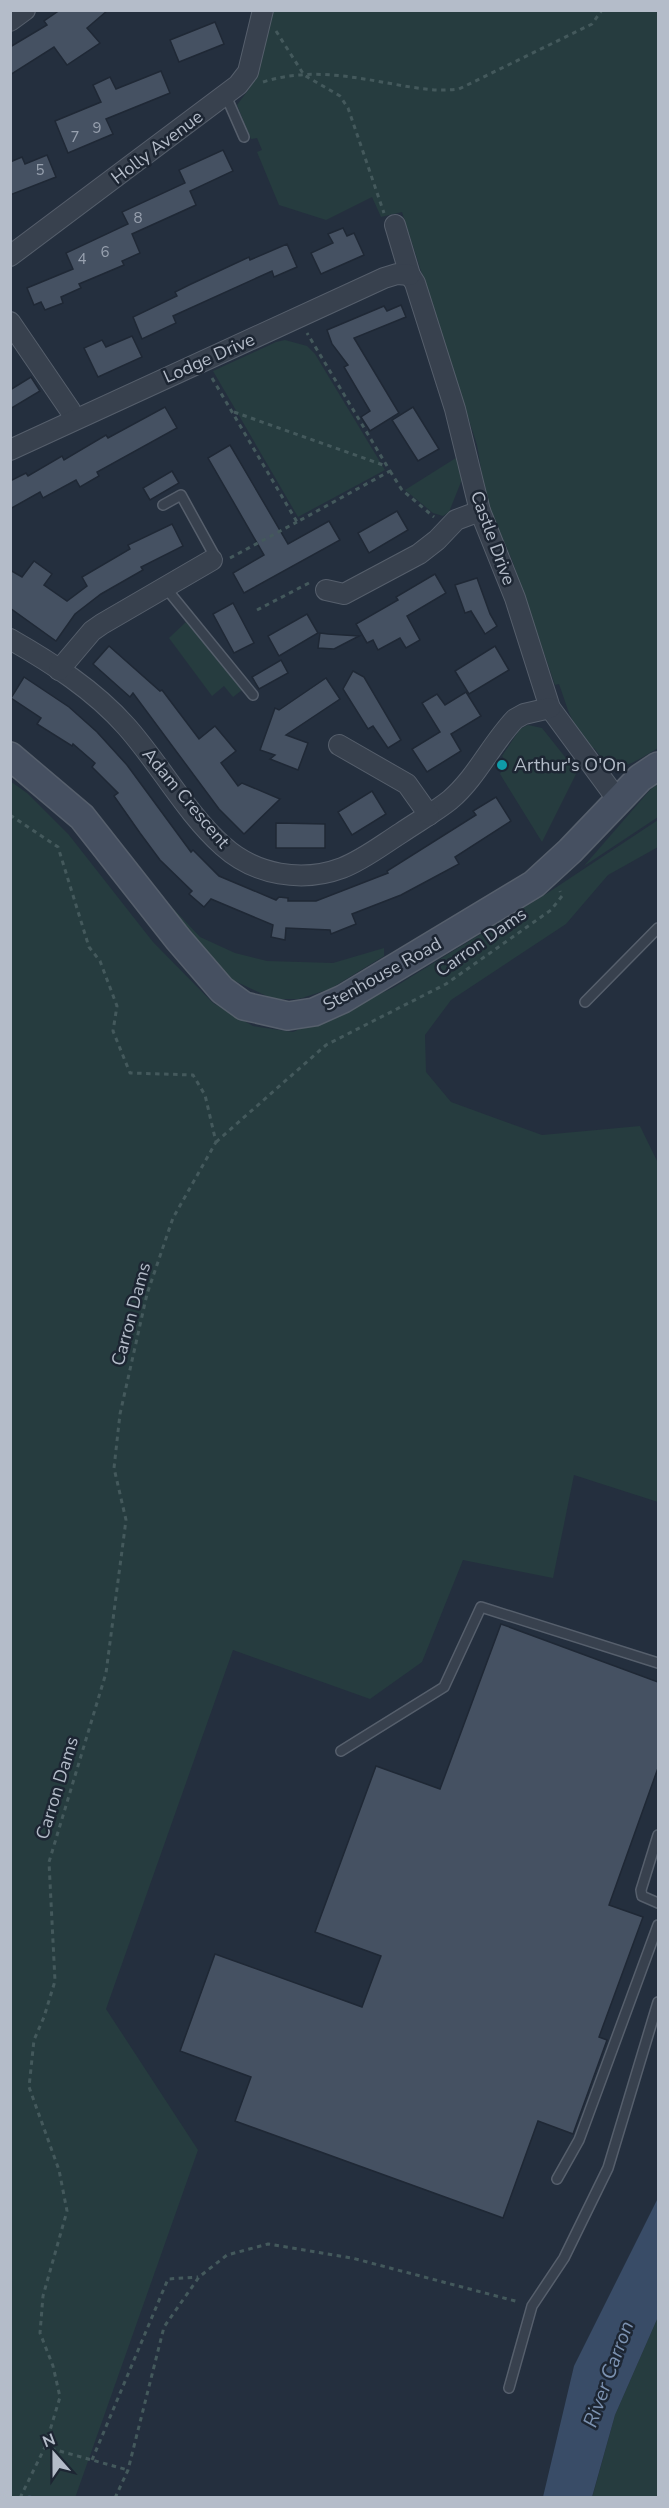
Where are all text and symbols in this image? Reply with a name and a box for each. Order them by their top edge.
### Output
street label: Holly Avenue [106,105,208,189]
house number: 9 [92,118,102,138]
house number: 7 [70,127,80,147]
house number: 5 [35,160,45,180]
house number: 8 [133,208,143,228]
house number: 6 [100,242,110,262]
house number: 4 [77,249,87,269]
street label: Lodge Drive [160,327,258,389]
street label: Castle Drive [465,488,521,588]
street label: Adam Crescent [137,743,236,854]
place label: Arthur's O'On [514,753,626,777]
marker: Arthur's O'On [495,758,509,772]
street label: Carron Dams [431,902,531,982]
street label: Stenhouse Road [318,931,446,1017]
street label: Carron Dams [106,1260,156,1368]
street label: Carron Dams [30,1734,84,1842]
water label: River Carron [577,2317,640,2431]
north arrow [24,2424,84,2484]
text: N [39,2429,59,2453]

